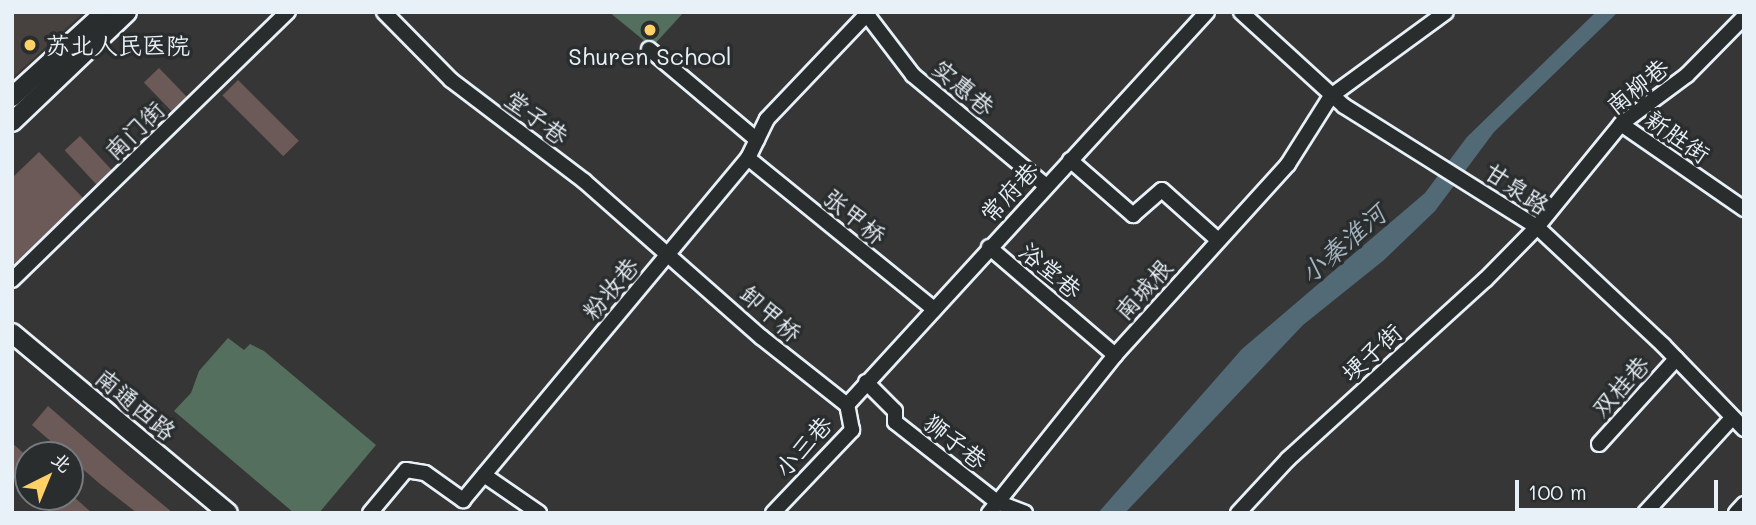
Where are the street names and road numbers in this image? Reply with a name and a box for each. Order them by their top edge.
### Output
street label: 南柳巷 [1600,52,1674,120]
street label: 实惠巷 [927,53,1001,121]
street label: 堂子巷 [500,84,574,150]
street label: 南门街 [98,95,170,165]
street label: 新胜街 [1640,104,1716,168]
street label: 常府巷 [974,156,1044,228]
street label: 甘泉路 [1479,156,1555,220]
street label: 张甲桥 [818,182,892,250]
street label: 浴堂巷 [1014,236,1088,304]
street label: 粉妆巷 [576,251,644,325]
street label: 南城根 [1108,253,1178,325]
street label: 卸甲桥 [734,279,808,347]
street label: 埂子街 [1335,317,1407,387]
street label: 双桂巷 [1585,350,1655,422]
street label: 南通西路 [90,362,182,446]
street label: 狮子巷 [919,407,993,475]
street label: 小三巷 [768,410,838,482]

